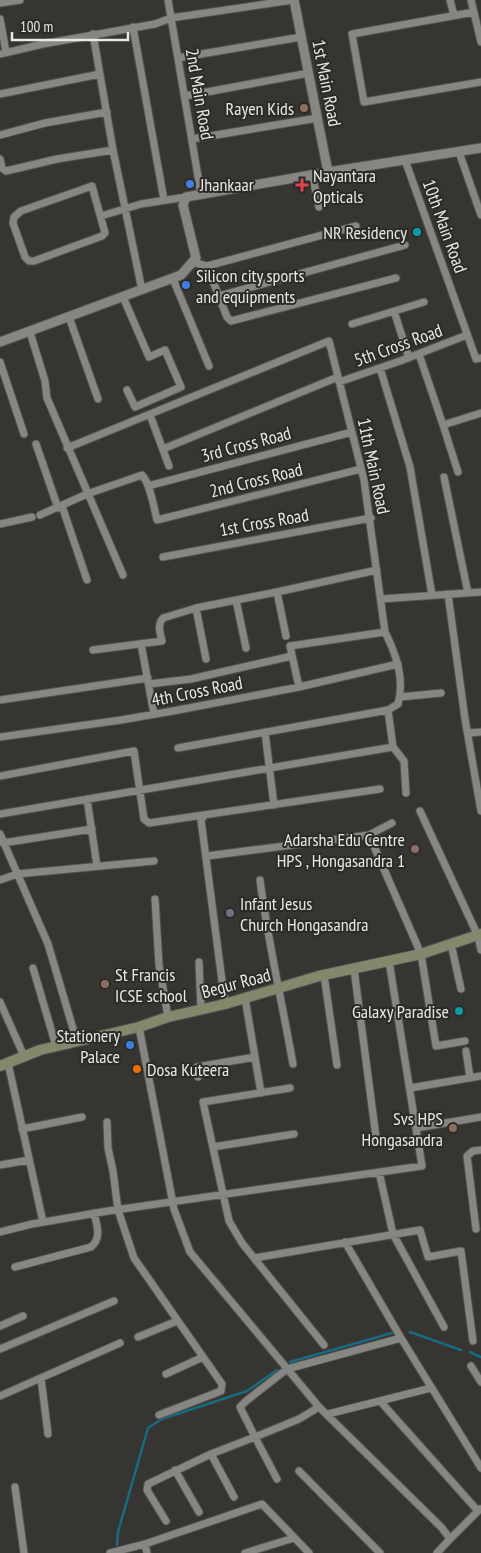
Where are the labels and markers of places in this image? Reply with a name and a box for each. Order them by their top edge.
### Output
place label: Rayen Kids [226,97,294,120]
marker: Rayen Kids [298,102,310,114]
place label: Nayantara Opticals [313,164,376,208]
place label: Jhankaar [199,173,254,196]
marker: Jhankaar [184,178,196,190]
marker: Nayantara Opticals [295,178,309,192]
place label: NR Residency [323,221,407,244]
marker: NR Residency [411,226,423,238]
place label: Silicon city sports and equipments [196,264,305,308]
marker: Silicon city sports and equipments [180,279,192,291]
place label: Adarsha Edu Centre HPS , Hongasandra 1 [277,828,405,872]
marker: Adarsha Edu Centre HPS , Hongasandra 1 [409,843,421,855]
place label: Infant Jesus Church Hongasandra [240,892,368,936]
marker: Infant Jesus Church Hongasandra [224,907,236,919]
place label: St Francis ICSE school [115,963,188,1007]
marker: St Francis ICSE school [99,978,111,990]
place label: Galaxy Paradise [352,1000,449,1023]
marker: Galaxy Paradise [453,1005,465,1017]
place label: Stationery Palace [56,1024,120,1068]
marker: Stationery Palace [124,1039,136,1051]
place label: Dosa Kuteera [147,1058,229,1081]
marker: Dosa Kuteera [131,1063,143,1075]
place label: Svs HPS Hongasandra [362,1107,443,1151]
marker: Svs HPS Hongasandra [447,1122,459,1134]

